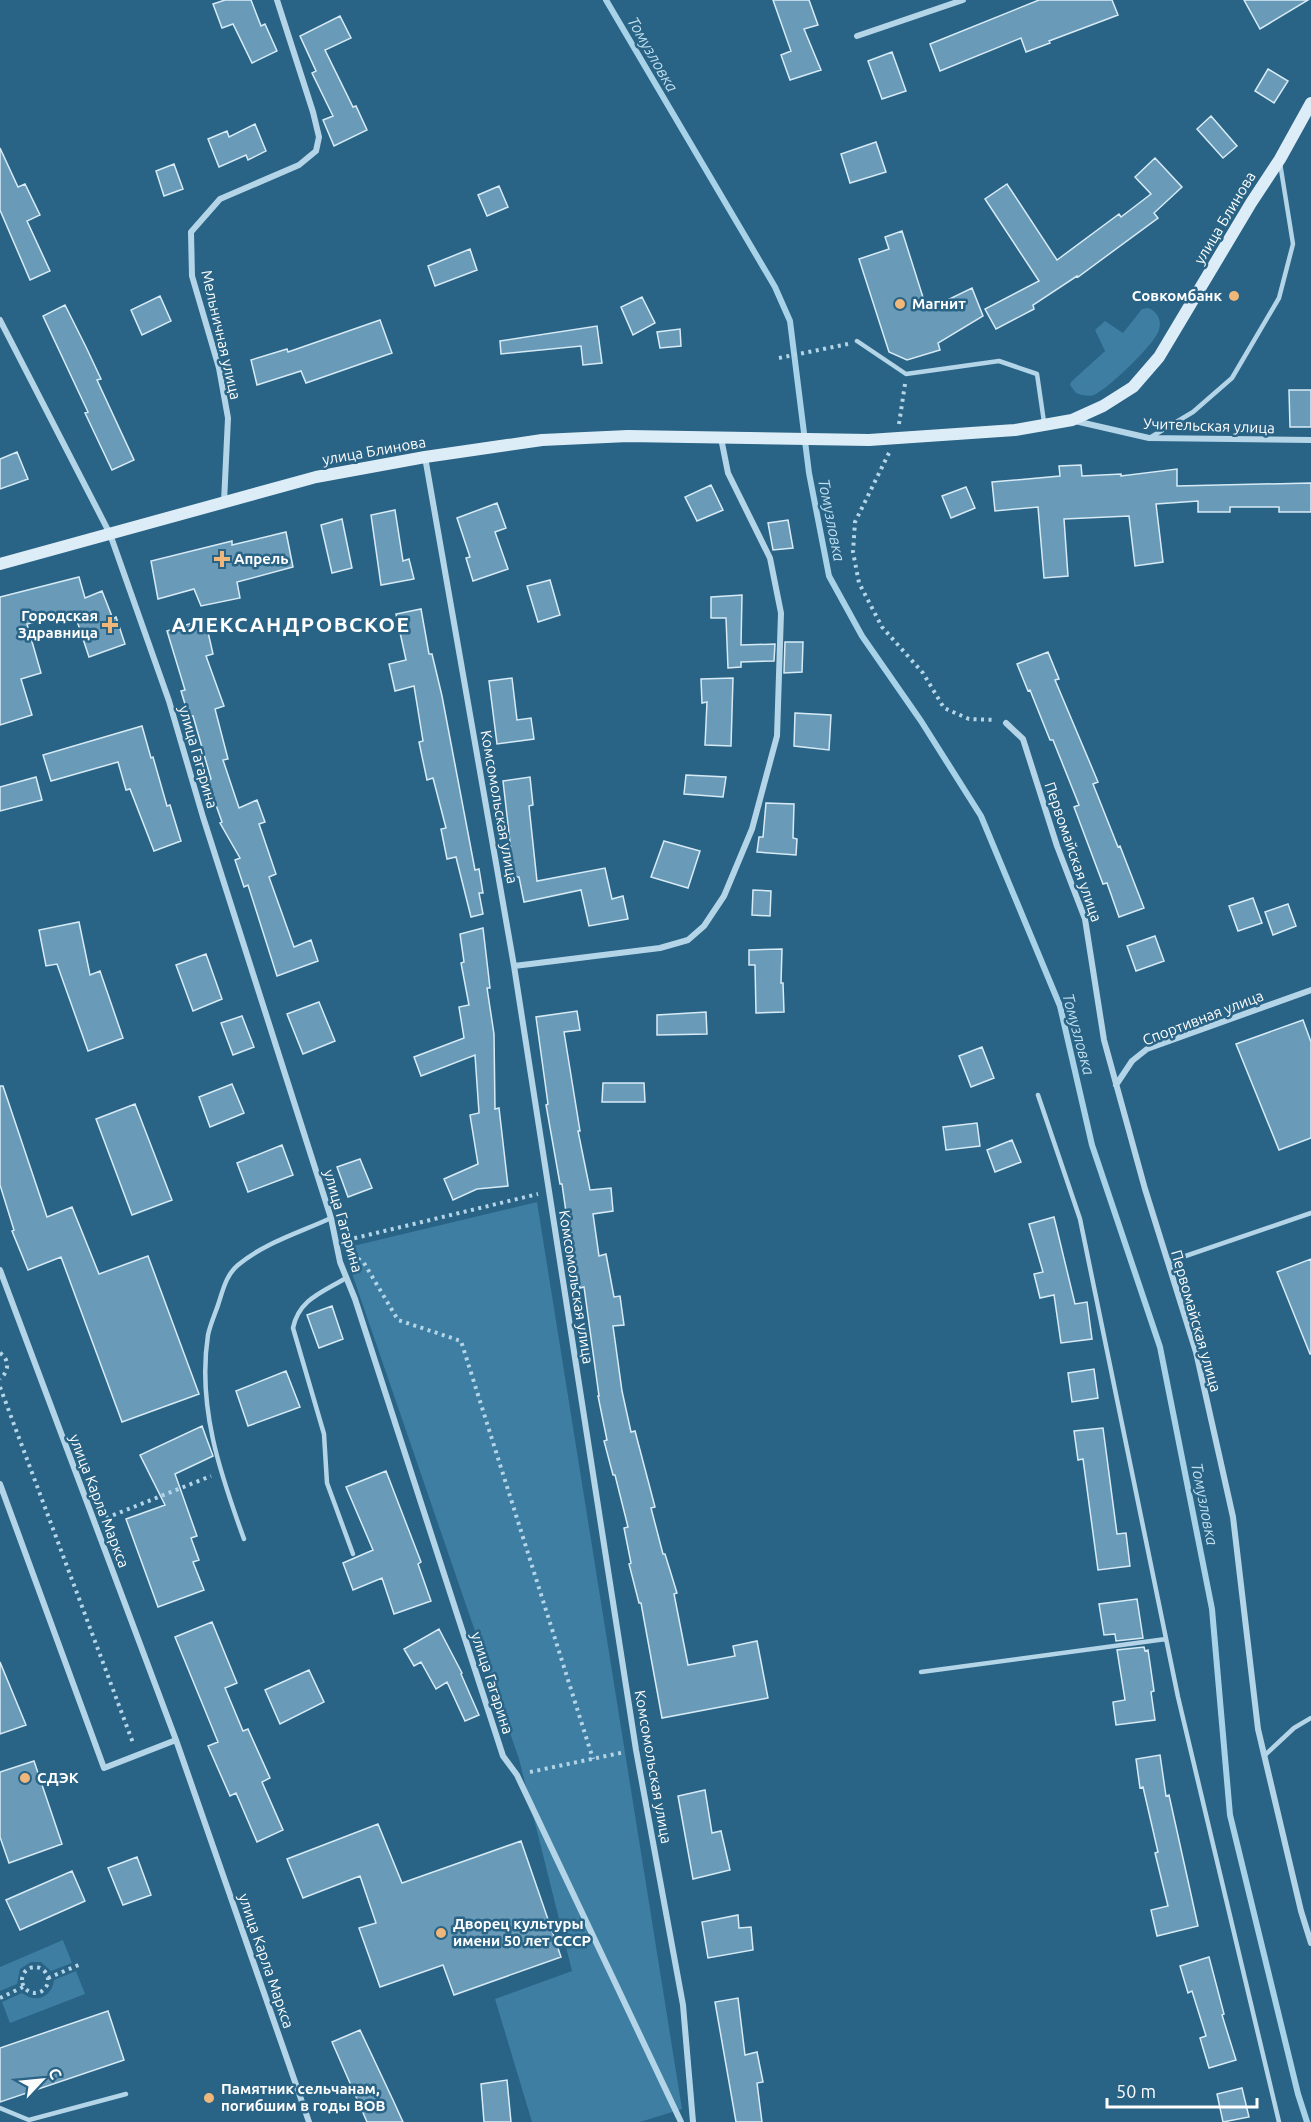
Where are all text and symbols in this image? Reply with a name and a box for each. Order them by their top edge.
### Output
water label: Томузловка [624,13,682,95]
street label: улица Блинова [1190,168,1259,267]
street label: Мельничная улица [198,268,245,401]
place label: Совкомбанк [1132,287,1222,304]
marker: Совкомбанк [1227,289,1241,303]
place label: Магнит [912,295,966,312]
marker: Магнит [893,297,907,311]
street label: Учительская улица [1143,415,1275,436]
street label: улица Блинова [321,433,427,468]
water label: Томузловка [815,477,849,563]
place label: Апрель [234,550,289,567]
marker: Апрель [215,552,229,566]
place label: Городская Здравница [18,607,98,641]
district label: АЛЕКСАНДРОВСКОЕ [171,612,411,636]
marker: Городская Здравница [103,618,117,632]
street label: улица Гагарина [176,703,221,810]
street label: Комсомольская улица [478,729,521,885]
street label: Первомайская улица [1042,780,1105,924]
street label: Спортивная улица [1140,987,1266,1048]
water label: Томузловка [1059,991,1099,1077]
street label: улица Гагарина [321,1167,366,1274]
street label: Комсомольская улица [556,1209,597,1365]
street label: Первомайская улица [1168,1248,1225,1394]
street label: улица Карла Маркса [66,1432,133,1570]
water label: Томузловка [1188,1461,1222,1547]
street label: улица Гагарина [468,1630,517,1736]
street label: Комсомольская улица [632,1689,675,1845]
place label: СДЭК [37,1769,79,1786]
marker: СДЭК [18,1771,32,1785]
street label: улица Карла Маркса [235,1891,298,2031]
place label: Дворец культуры имени 50 лет СССР [453,1915,591,1949]
marker: Дворец культуры имени 50 лет СССР [434,1926,448,1940]
north arrow [12,2050,72,2110]
text: С [45,2065,66,2082]
scale bar [1107,2071,1257,2109]
place label: Памятник сельчанам, погибшим в годы ВОВ [221,2080,386,2114]
text: 50 m [1116,2081,1156,2101]
marker: Памятник сельчанам, погибшим в годы ВОВ [202,2091,216,2105]

